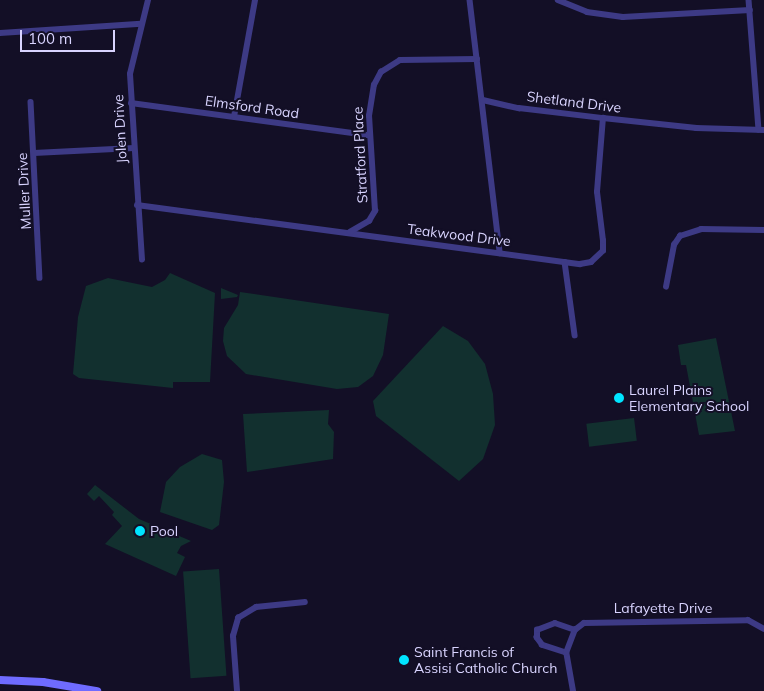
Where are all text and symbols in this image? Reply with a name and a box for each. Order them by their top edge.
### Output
scale bar [22,20,118,52]
text: 100 m [28,29,72,48]
street label: Shetland Drive [526,88,622,116]
street label: Elmsford Road [204,92,300,122]
street label: Jolen Drive [110,94,130,164]
street label: Stratford Place [349,106,371,204]
street label: Muller Drive [14,152,34,230]
street label: Teakwood Drive [406,220,512,250]
place label: Laurel Plains Elementary School [629,382,749,414]
marker: Laurel Plains Elementary School [613,392,625,404]
place label: Pool [150,523,178,539]
marker: Pool [134,525,146,537]
street label: Lafayette Drive [614,600,712,616]
place label: Saint Francis of Assisi Catholic Church [414,644,557,676]
marker: Saint Francis of Assisi Catholic Church [398,654,410,666]

